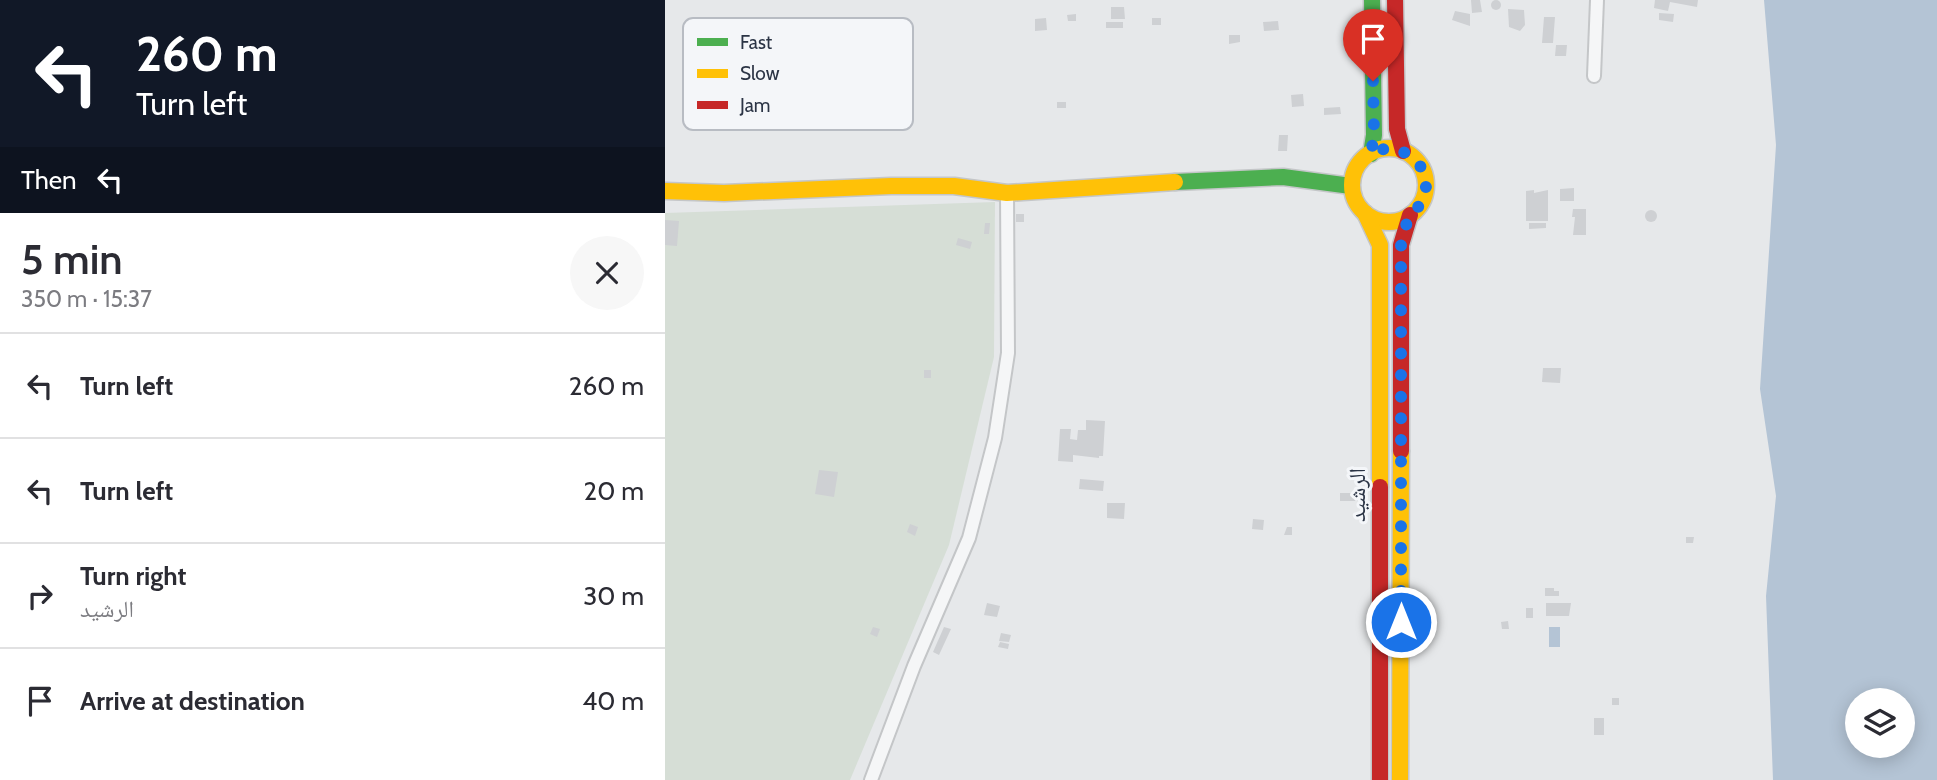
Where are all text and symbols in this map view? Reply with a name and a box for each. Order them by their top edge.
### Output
pin [1343,9,1403,81]
legend [683,18,913,130]
icon: arrive [1354,20,1392,58]
text: 260 m [136,24,278,83]
icon: left [21,28,112,119]
text: Fast [740,31,773,54]
text: Slow [740,62,780,85]
text: Turn left [136,84,247,123]
text: Jam [739,94,770,117]
icon: left [91,161,129,199]
text: Then [21,164,77,196]
text: 5 min [21,233,123,285]
button: close [570,236,644,310]
text: 350 m · 15:37 [21,285,152,313]
icon: left [21,367,59,405]
text: Turn left [80,370,173,402]
text: 260 m [569,370,644,402]
street label: الرشيد [1343,468,1371,522]
icon: left [21,472,59,510]
text: Turn left [80,475,173,507]
text: 20 m [584,475,644,507]
text: Turn right [80,560,186,592]
icon: right [21,577,59,615]
text: 30 m [583,580,644,612]
position arrow [1364,585,1438,659]
text: الرشيد [80,595,134,623]
icon: arrive [21,682,59,720]
text: Arrive at destination [80,685,305,717]
text: 40 m [582,685,644,717]
map controls [1845,688,1915,758]
button: layers [1845,688,1915,758]

